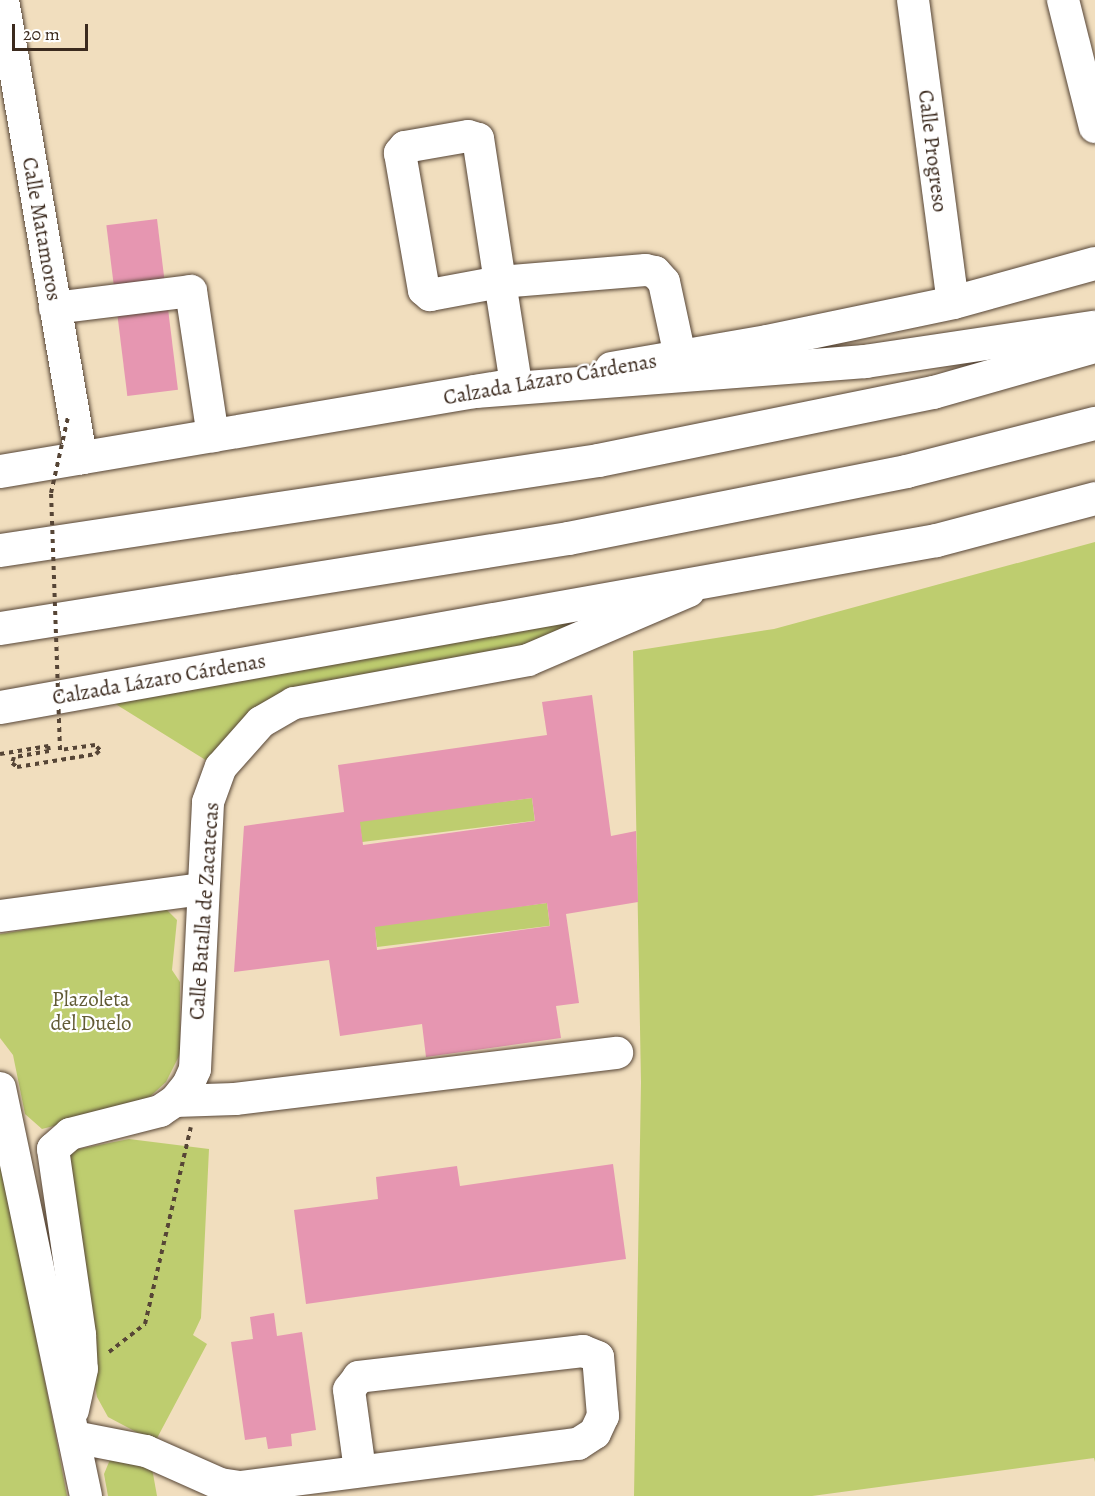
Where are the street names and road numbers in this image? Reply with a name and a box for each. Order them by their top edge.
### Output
street label: Calle Progreso [913,88,953,214]
street label: Calle Matamoros [17,155,67,303]
street label: Calzada Lázaro Cárdenas [441,348,659,410]
street label: Calzada Lázaro Cárdenas [50,648,268,710]
street label: Calle Batalla de Zacatecas [184,801,224,1021]

